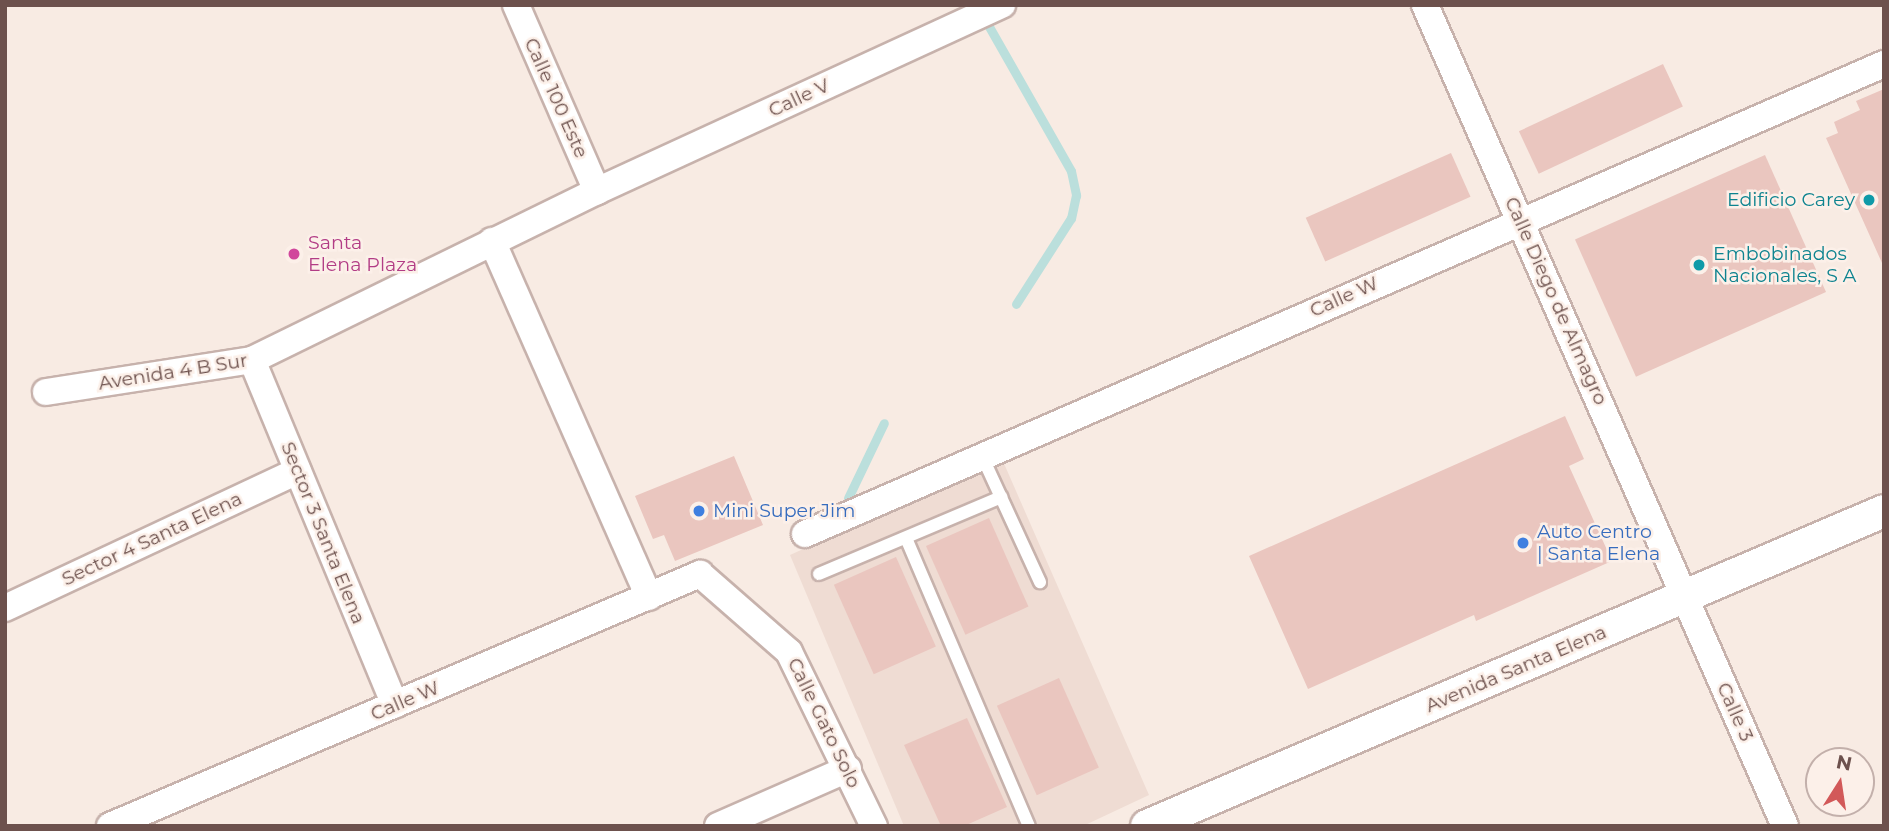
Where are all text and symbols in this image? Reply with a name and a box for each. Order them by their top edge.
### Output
street label: Calle 100 Este [519,34,593,162]
street label: Calle V [765,74,833,122]
place label: Edificio Carey [1727,189,1855,211]
marker: Edificio Carey [1861,192,1877,208]
street label: Calle Diego de Almagro [1500,194,1612,408]
place label: Santa Elena Plaza [308,232,417,276]
place label: Embobinados Nacionales, S A [1713,243,1856,287]
marker: Santa Elena Plaza [286,246,302,262]
marker: Embobinados Nacionales, S A [1691,257,1707,273]
street label: Calle W [1306,272,1382,322]
street label: Avenida 4 B Sur [97,349,249,395]
street label: Sector 3 Santa Elena [276,439,370,627]
street label: Sector 4 Santa Elena [58,487,246,591]
place label: Mini Super Jim [713,500,855,522]
marker: Mini Super Jim [691,503,707,519]
place label: Auto Centro | Santa Elena [1537,521,1660,565]
marker: Auto Centro | Santa Elena [1515,535,1531,551]
street label: Avenida Santa Elena [1422,621,1610,717]
street label: Calle Gato Solo [783,654,865,792]
street label: Calle W [367,676,443,726]
street label: Calle 3 [1712,679,1758,745]
north arrow [1805,747,1875,817]
text: N [1834,750,1854,776]

